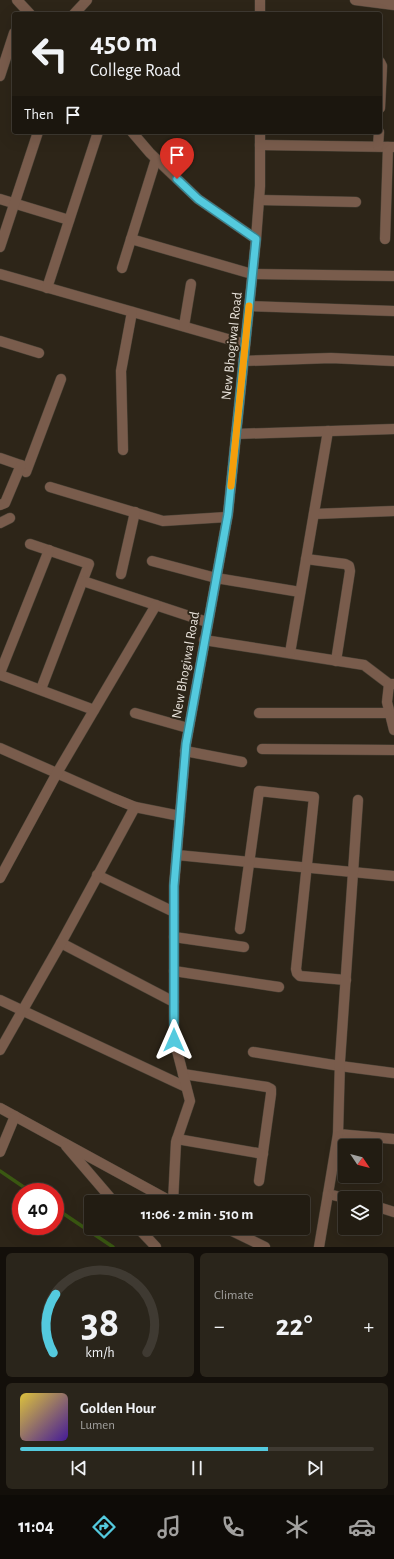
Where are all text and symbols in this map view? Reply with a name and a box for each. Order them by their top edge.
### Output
icon: left [24,28,76,80]
text: 450 m [90,29,158,57]
text: College Road [90,62,181,80]
icon: arrive [62,104,84,126]
text: Then [24,107,54,122]
pin [160,138,194,179]
icon: arrive [166,144,188,166]
street label: New Bhogiwal Road [219,291,245,401]
street label: New Bhogiwal Road [170,610,202,720]
position arrow [153,1019,195,1061]
north arrow [338,1139,382,1183]
map controls [338,1139,382,1235]
speed limit sign: 40 [12,1183,64,1235]
button: layers [338,1191,382,1235]
text: 11:06 · 2 min · 510 m [141,1207,253,1222]
text: Climate [214,1289,253,1302]
text: 38 [81,1303,119,1344]
text: 22° [275,1311,313,1341]
text: − [214,1315,225,1337]
text: + [363,1315,374,1337]
text: km/h [85,1346,115,1360]
text: Golden Hour [80,1401,156,1416]
text: Lumen [80,1419,115,1432]
icon: previous [68,1457,90,1479]
icon: pause [186,1457,208,1479]
icon: next [304,1457,326,1479]
icon: directions [90,1513,118,1541]
icon: music [155,1513,183,1541]
icon: phone [219,1513,247,1541]
icon: climate [283,1513,311,1541]
icon: car [348,1513,376,1541]
text: 11:04 [18,1518,54,1536]

